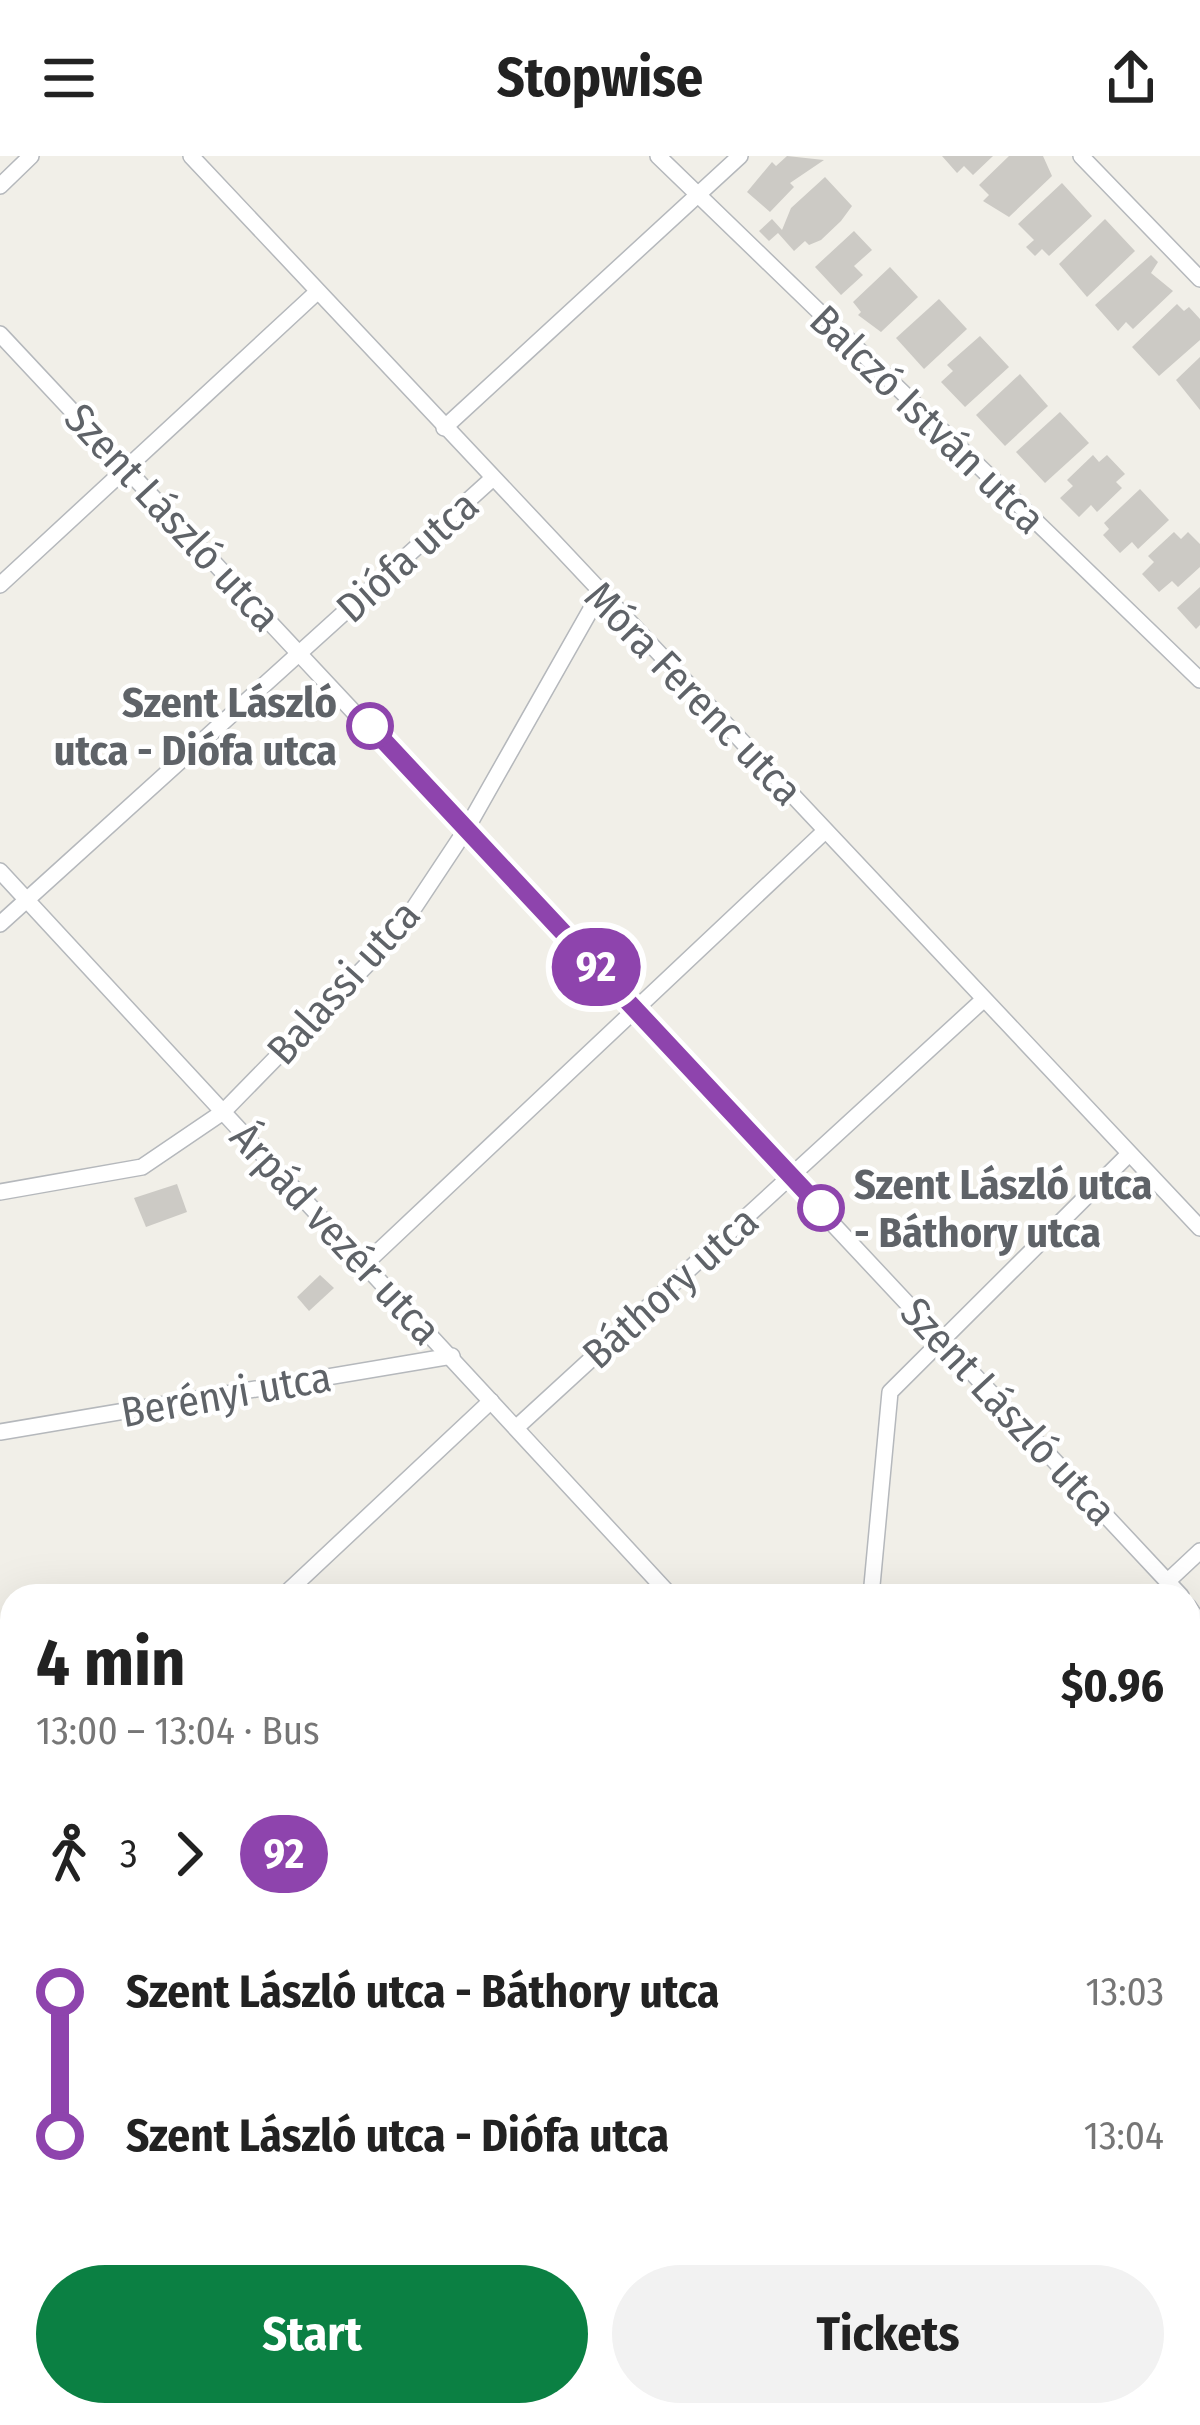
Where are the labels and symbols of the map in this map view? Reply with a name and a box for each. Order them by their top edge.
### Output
street label: Balczó István utca [800,295,1055,544]
street label: Szent László utca [54,394,290,642]
street label: Diófa utca [327,480,489,633]
street label: Móra Ferenc utca [574,572,812,816]
place label: Szent László utca - Diófa utca [54,678,337,776]
marker: Szent László utca - Diófa utca [348,704,392,748]
street label: Balassi utca [257,890,430,1075]
line badge: 92 [542,928,650,1006]
street label: Árpád vezér utca [220,1112,451,1355]
place label: Szent László utca - Báthory utca [854,1160,1152,1258]
marker: Szent László utca - Báthory utca [799,1186,843,1230]
street label: Báthory utca [573,1196,768,1379]
street label: Szent László utca [890,1288,1126,1536]
street label: Berényi utca [117,1352,335,1438]

